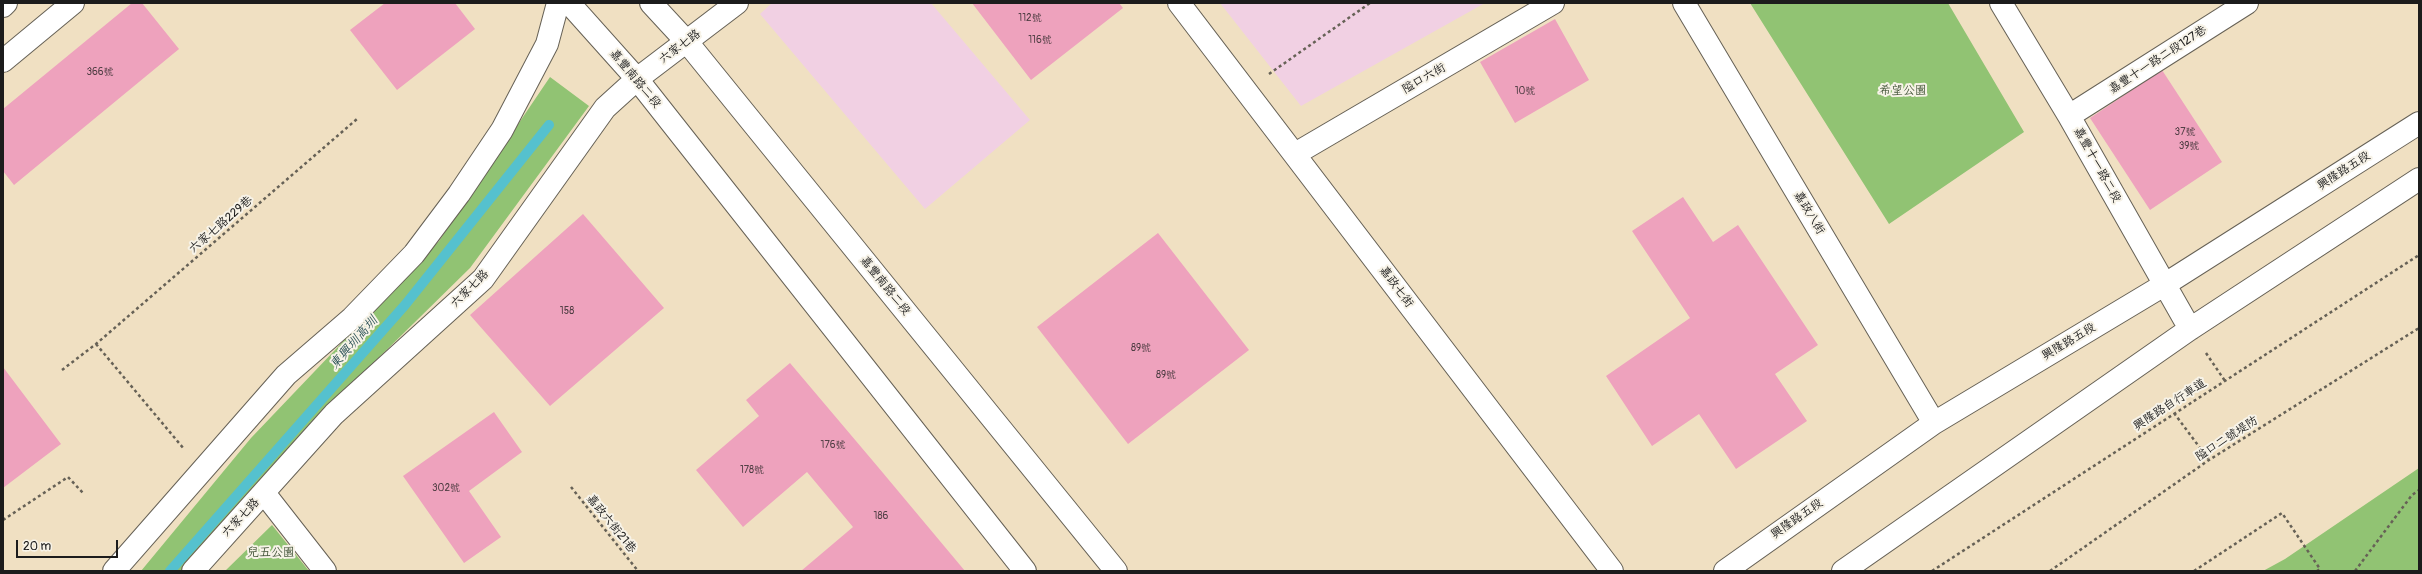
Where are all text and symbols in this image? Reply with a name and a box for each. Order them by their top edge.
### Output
house number: 112號 [1018,12,1042,24]
street label: 嘉豐十一路二段127巷 [2106,23,2210,97]
street label: 六家七路 [656,27,704,67]
house number: 116號 [1028,34,1052,46]
street label: 嘉豐南路二段 [606,47,664,111]
street label: 隘口六街 [1400,61,1448,97]
house number: 366號 [86,66,114,78]
park label: 希望公園 [1879,84,1927,98]
house number: 10號 [1515,85,1535,97]
street label: 嘉豐十一路二段 [2070,125,2124,205]
house number: 37號 [2175,126,2195,138]
house number: 39號 [2179,140,2199,152]
street label: 興隆路五段 [2315,149,2373,193]
street label: 嘉政八街 [1790,189,1828,237]
street label: 六家七路229巷 [186,193,256,257]
street label: 嘉豐南路二段 [857,253,913,319]
street label: 嘉政七街 [1376,263,1416,311]
street label: 六家七路 [448,267,492,311]
house number: 158 [560,305,574,317]
water label: 東興圳高圳 [327,313,381,373]
street label: 興隆路五段 [2040,320,2098,364]
house number: 89號 [1131,342,1151,354]
house number: 89號 [1156,369,1176,381]
street label: 興隆路自行車道 [2131,376,2209,434]
street label: 隘口二號堤防 [2193,413,2261,465]
house number: 176號 [820,439,846,451]
house number: 178號 [740,464,764,476]
house number: 302號 [432,482,460,494]
street label: 嘉政六街21巷 [583,492,639,556]
street label: 六家七路 [219,496,263,540]
street label: 興隆路五段 [1768,496,1826,542]
house number: 186 [874,510,888,522]
scale bar [18,532,120,558]
text: 20 m [23,539,51,554]
park label: 兒五公園 [247,546,295,560]

